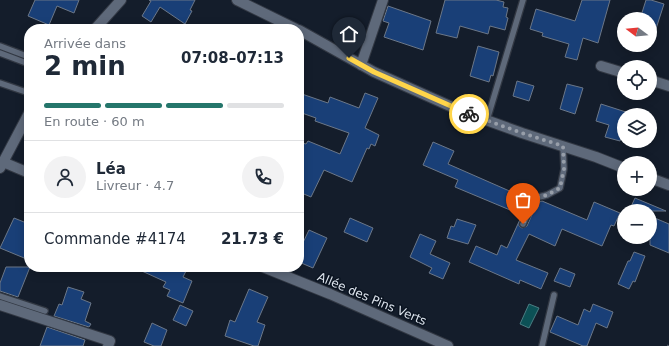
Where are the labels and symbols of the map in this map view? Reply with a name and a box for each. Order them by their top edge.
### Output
north arrow [617,12,657,52]
pin [332,17,366,58]
courier [449,94,489,134]
pin [506,183,540,224]
street label: Allée des Pins Verts [315,270,429,328]

